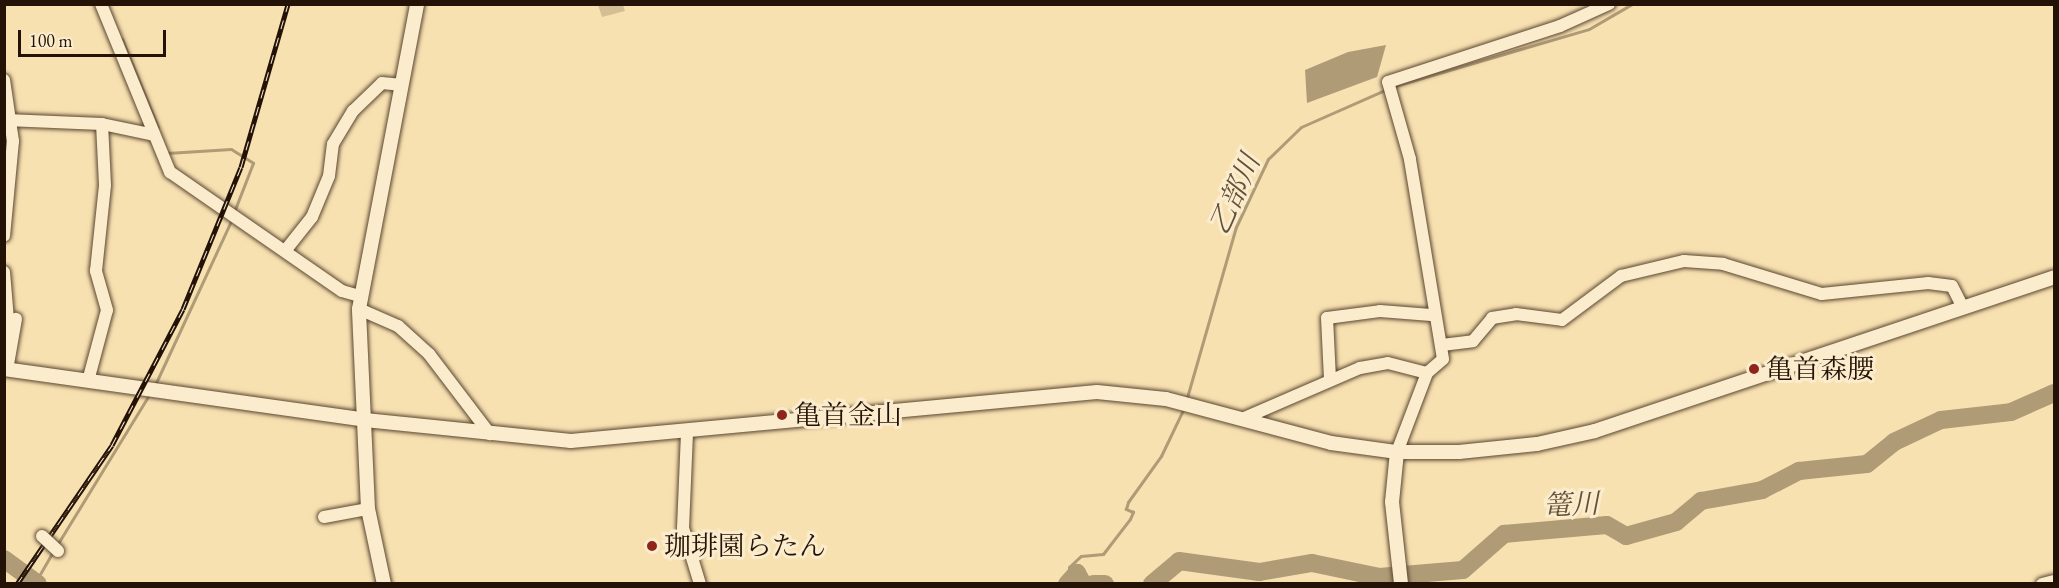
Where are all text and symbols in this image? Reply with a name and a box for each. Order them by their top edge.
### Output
scale bar [21,18,170,56]
text: 100 m [29,29,73,52]
water label: 乙部川 [1202,149,1266,239]
place label: 亀首森腰 [1766,353,1874,385]
marker: 亀首森腰 [1747,362,1761,376]
place label: 亀首金山 [794,399,902,431]
marker: 亀首金山 [775,408,789,422]
water label: 篭川 [1542,486,1600,522]
place label: 珈琲園らたん [664,530,826,562]
marker: 珈琲園らたん [645,539,659,553]

